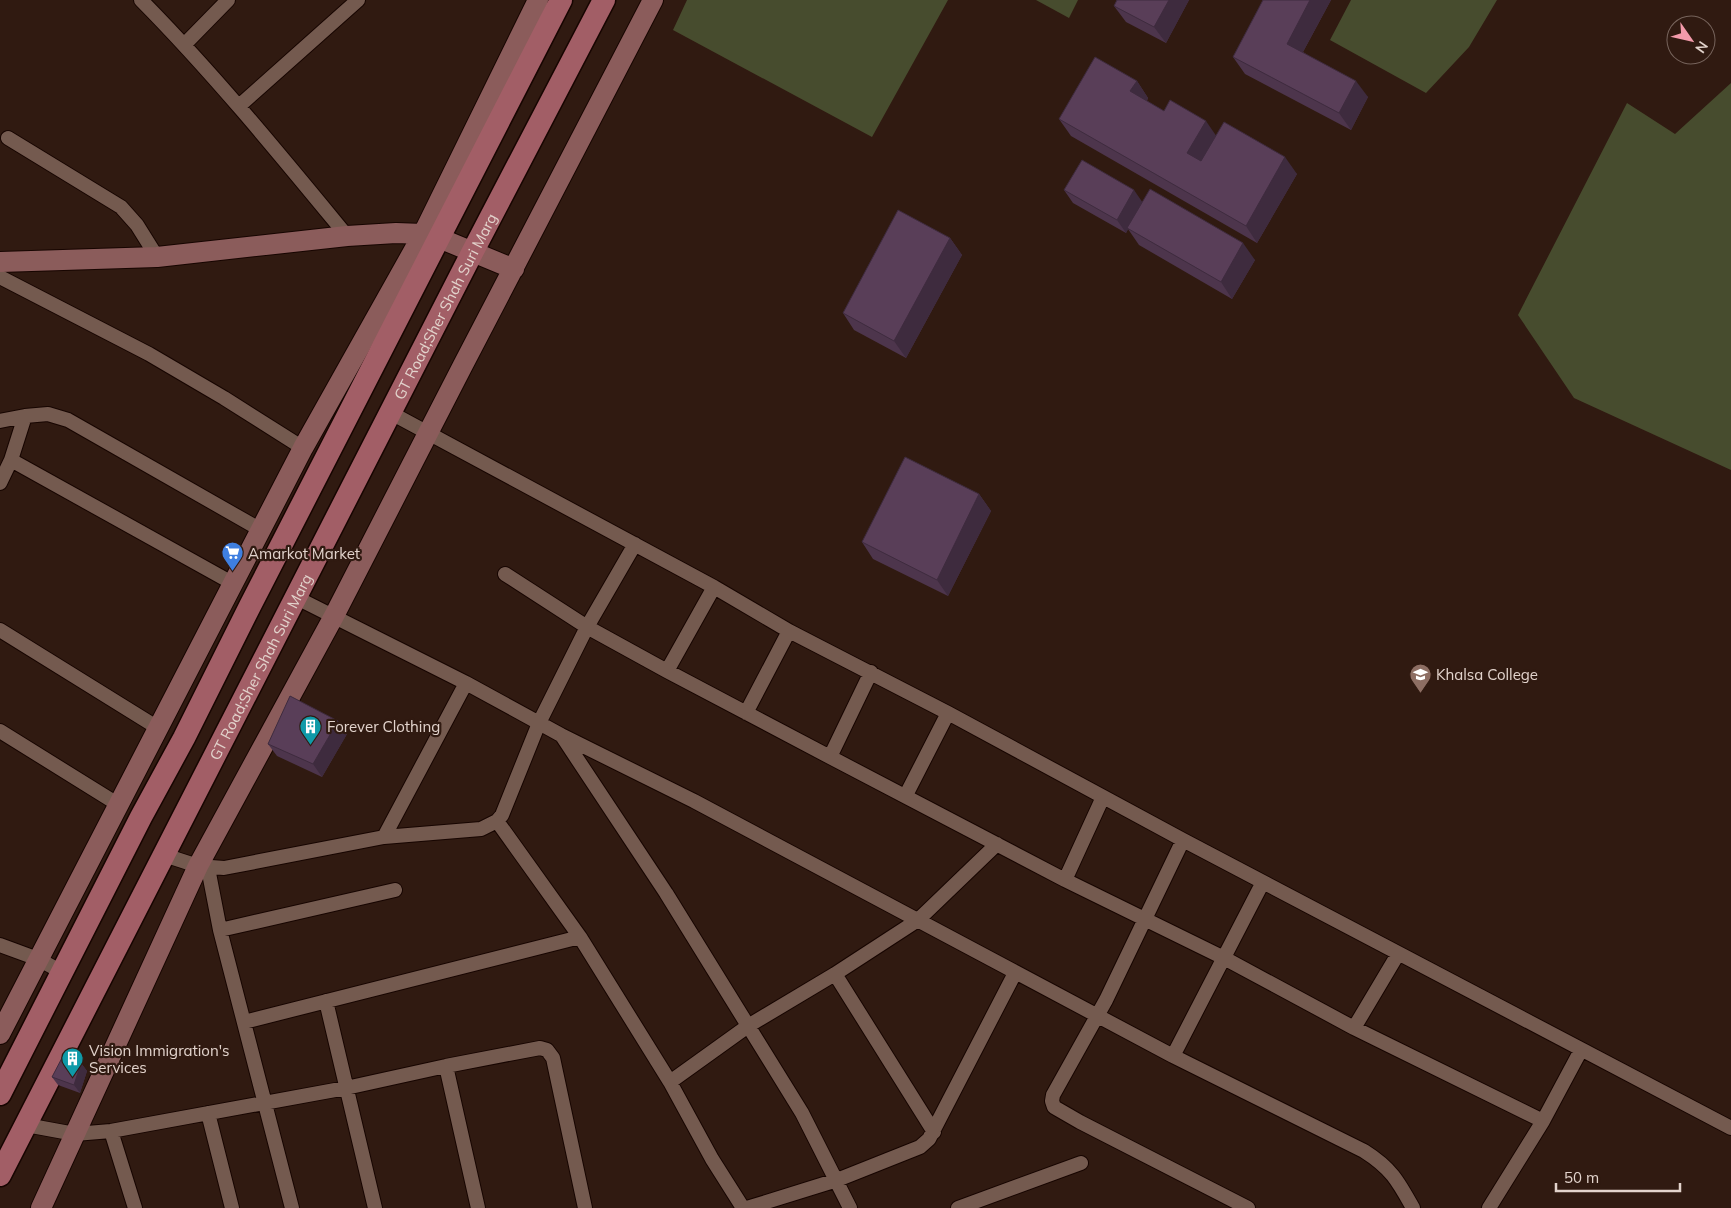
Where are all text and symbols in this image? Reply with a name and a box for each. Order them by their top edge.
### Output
north arrow [1666,15,1716,65]
text: N [1691,38,1712,57]
street label: GT Road;Sher Shah Suri Marg [389,210,501,403]
supermarket icon: Amarkot Market [220,541,244,572]
place label: Amarkot Market [248,544,360,563]
street label: GT Road;Sher Shah Suri Marg [205,570,316,763]
school or university icon: Khalsa College [1408,662,1432,693]
place label: Khalsa College [1436,665,1538,684]
building icon: Forever Clothing [299,714,323,745]
place label: Forever Clothing [327,717,440,736]
place label: Vision Immigration's Services [89,1041,229,1077]
building icon: Vision Immigration's Services [61,1047,85,1078]
scale bar [1556,1160,1680,1192]
text: 50 m [1564,1168,1599,1187]

